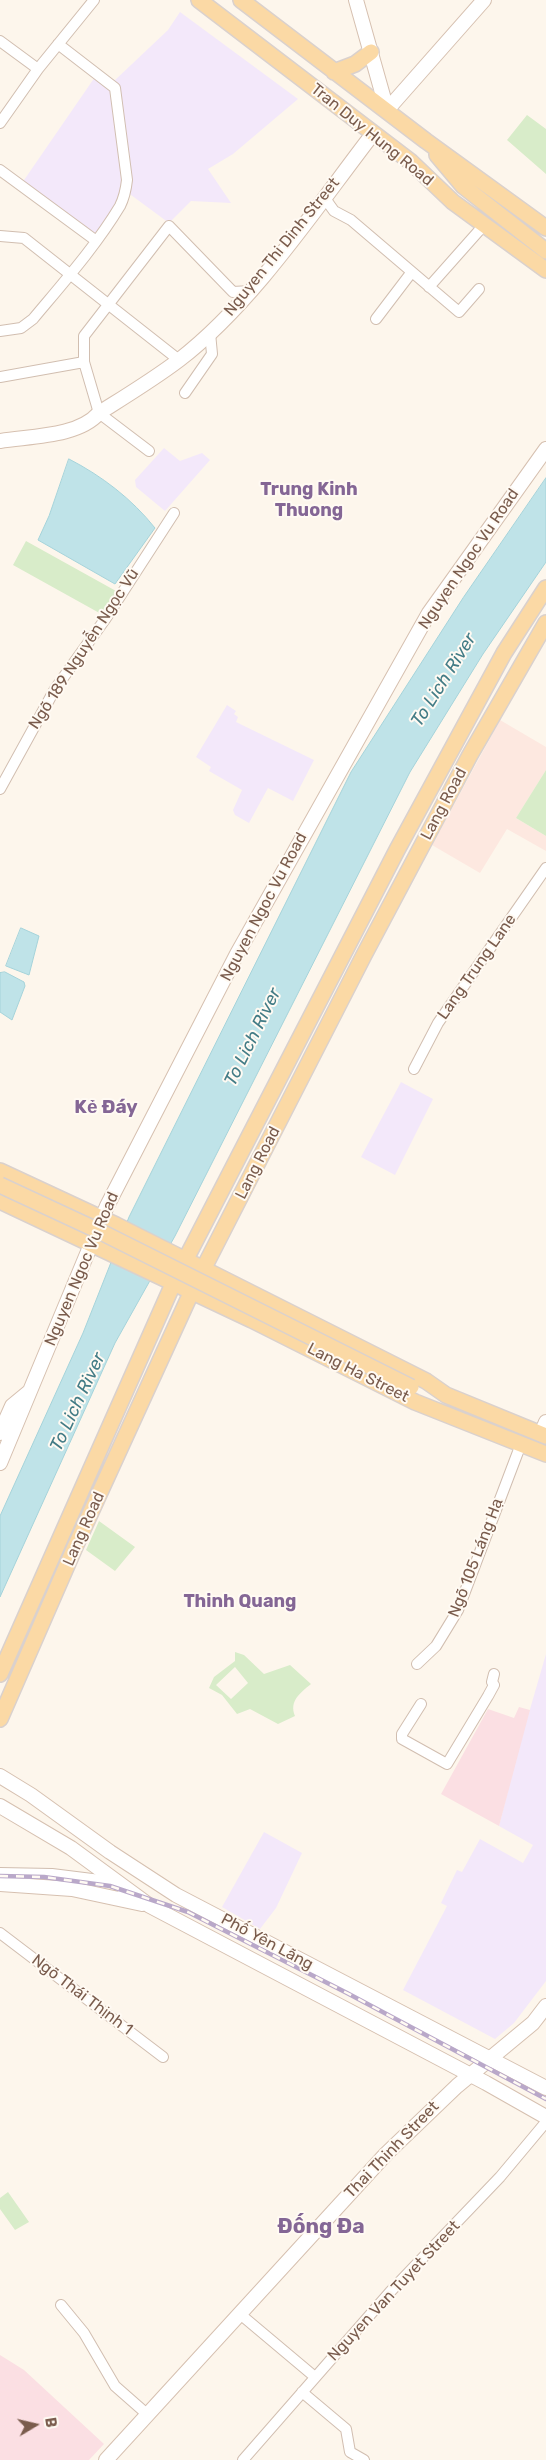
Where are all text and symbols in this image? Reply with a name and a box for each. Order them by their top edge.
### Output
street label: Tran Duy Hung Road [307,80,437,190]
street label: Nguyen Thi Dinh Street [220,174,344,320]
district label: Trung Kinh Thuong [260,479,358,522]
street label: Nguyen Ngoc Vu Road [415,485,523,633]
street label: Ngõ 189 Nguyễn Ngọc Vũ [25,565,143,733]
water label: To Lich River [407,629,481,731]
street label: Lang Road [417,765,471,843]
street label: Nguyen Ngoc Vu Road [217,829,311,985]
street label: Lang Trung Lane [433,911,521,1023]
water label: To Lich River [220,985,286,1089]
district label: Kẻ Đáy [74,1097,138,1119]
street label: Lang Road [232,1123,284,1203]
street label: Nguyen Ngoc Vu Road [41,1189,123,1349]
street label: Lang Ha Street [304,1339,412,1407]
water label: To Lich River [46,1349,110,1455]
street label: Lang Road [59,1489,109,1569]
street label: Ngõ 105 Láng Hạ [445,1496,507,1620]
district label: Thinh Quang [184,1591,296,1613]
street label: Phố Yên Lãng [218,1910,316,1974]
street label: Ngõ Thái Thịnh 1 [28,1951,136,2039]
street label: Thai Thinh Street [341,2097,443,2203]
district label: Đống Đa [277,2214,365,2240]
street label: Nguyen Van Tuyet Street [324,2217,464,2365]
north arrow [10,2400,60,2450]
text: B [41,2416,59,2429]

